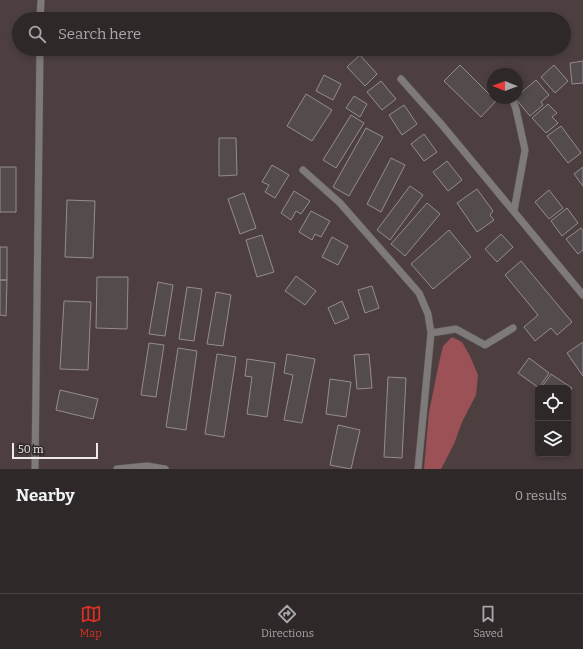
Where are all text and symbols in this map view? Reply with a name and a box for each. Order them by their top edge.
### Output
search box [12,12,571,56]
icon: search [26,23,48,45]
text: Search here [58,25,141,43]
north arrow [487,68,523,104]
map controls [535,385,571,457]
button: locate [535,385,571,421]
button: layers [535,421,571,457]
scale bar [12,441,98,460]
text: 50 m [18,443,44,456]
text: Nearby [16,485,75,506]
text: 0 results [515,488,567,503]
tab: Map [80,603,102,640]
tab: Directions [261,603,314,640]
tab: Saved [473,603,503,640]

